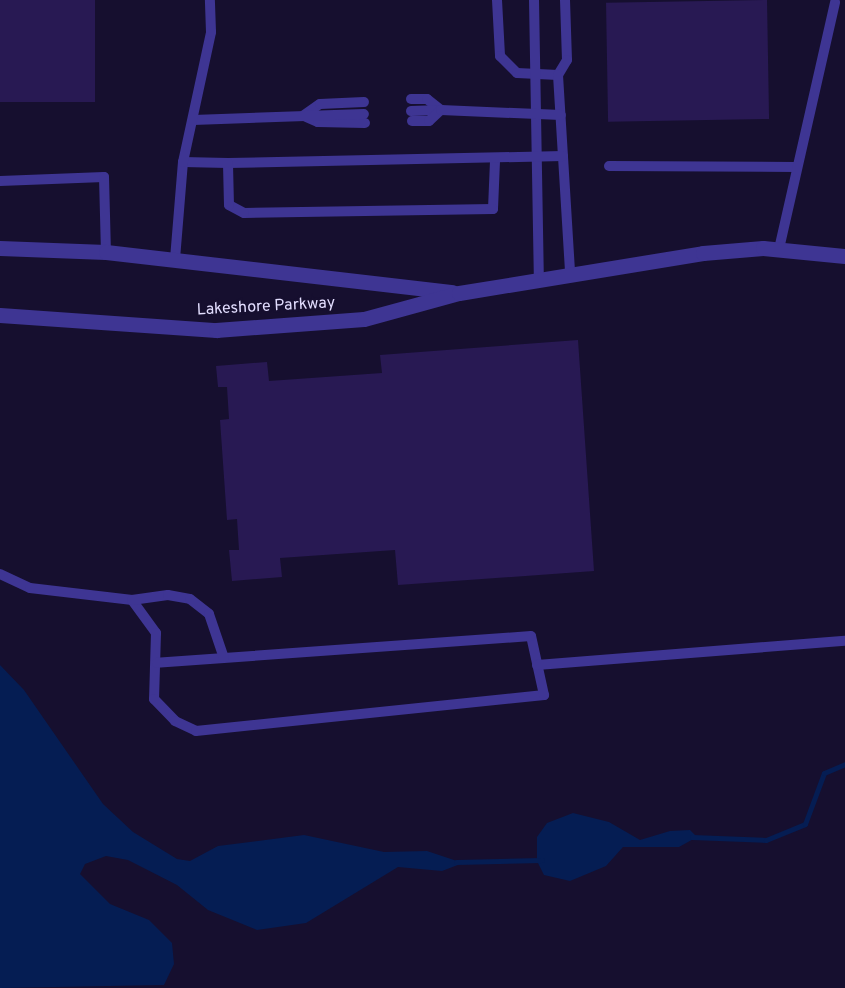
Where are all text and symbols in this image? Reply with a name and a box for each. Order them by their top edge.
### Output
street label: Lakeshore Parkway [196,294,336,320]

